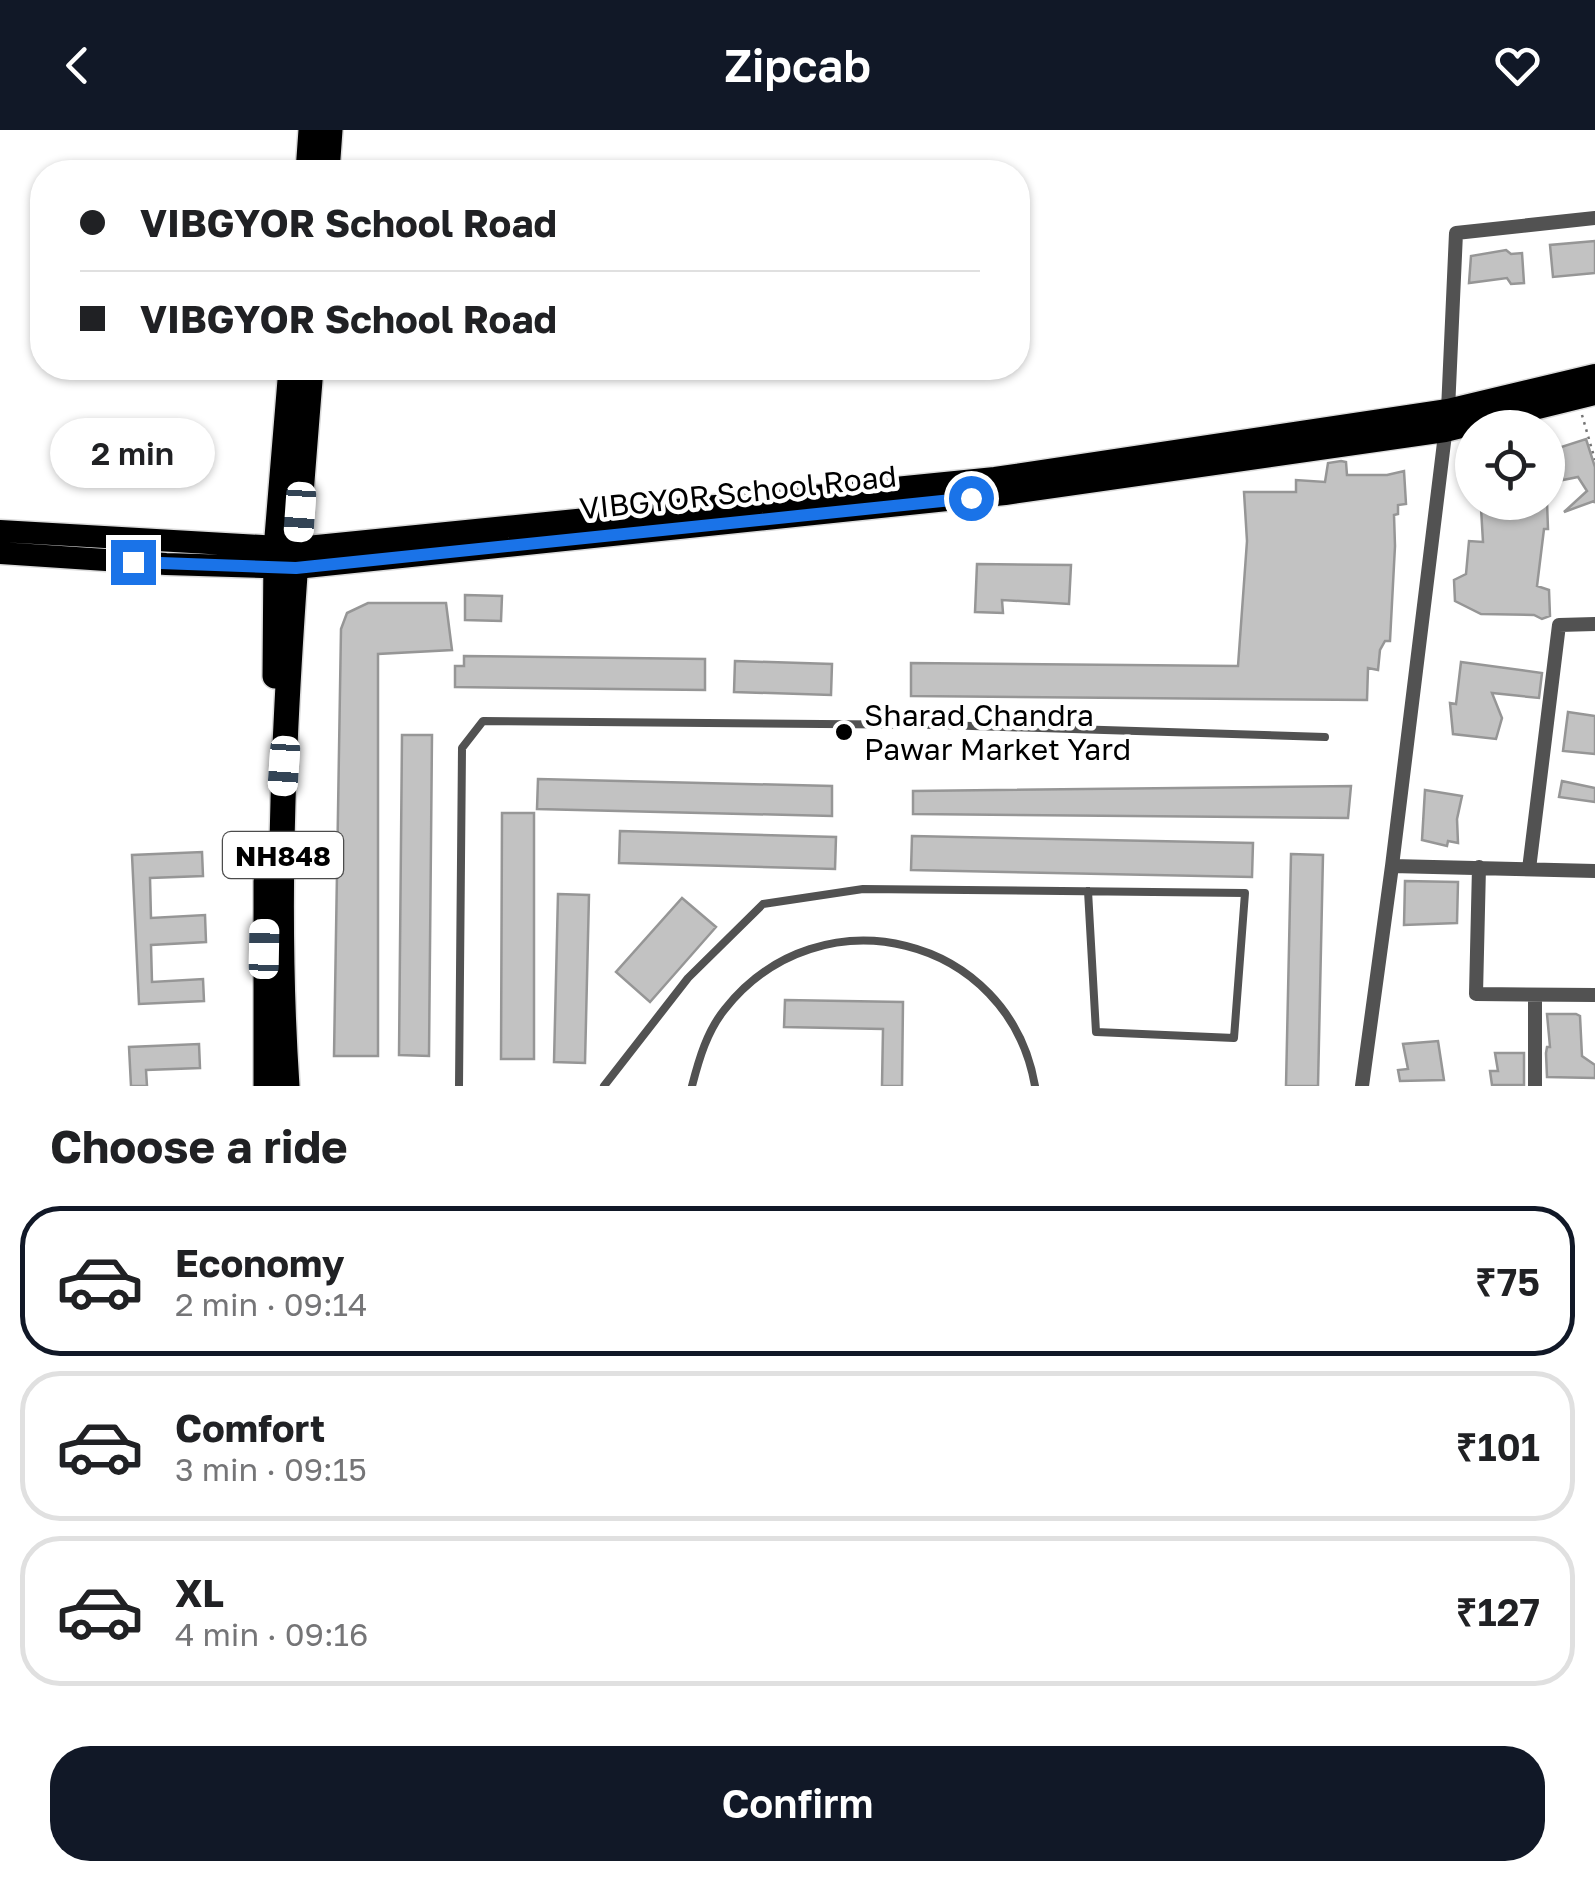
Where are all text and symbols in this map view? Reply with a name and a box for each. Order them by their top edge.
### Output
icon: back [50,38,105,93]
text: Zipcab [724,38,871,92]
icon: heart [1490,38,1545,93]
text: VIBGYOR School Road [140,200,557,245]
text: VIBGYOR School Road [140,296,557,341]
map controls [1455,410,1565,520]
button: locate [1455,410,1565,520]
callout: 2 min [51,417,216,487]
text: 2 min [91,434,174,472]
street label: VIBGYOR School Road [578,457,898,527]
route start [949,476,994,521]
car [283,481,317,543]
route end [111,540,156,585]
place label: Sharad Chandra Pawar Market Yard [864,697,1131,767]
marker: Sharad Chandra Pawar Market Yard [833,721,855,743]
car [267,735,301,797]
road number: NH848 [223,832,343,878]
car [248,919,280,979]
text: Choose a ride [50,1119,348,1173]
icon: car [55,1236,145,1326]
text: Economy [175,1240,344,1285]
text: ₹75 [1475,1259,1540,1304]
text: 2 min · 09:14 [175,1285,368,1323]
icon: car [55,1401,145,1491]
text: Comfort [175,1405,325,1450]
text: ₹101 [1456,1424,1540,1469]
text: 3 min · 09:15 [175,1450,367,1488]
icon: car [55,1566,145,1656]
text: XL [175,1570,224,1615]
text: ₹127 [1456,1589,1540,1634]
text: 4 min · 09:16 [175,1615,368,1653]
button: Confirm [50,1746,1545,1861]

